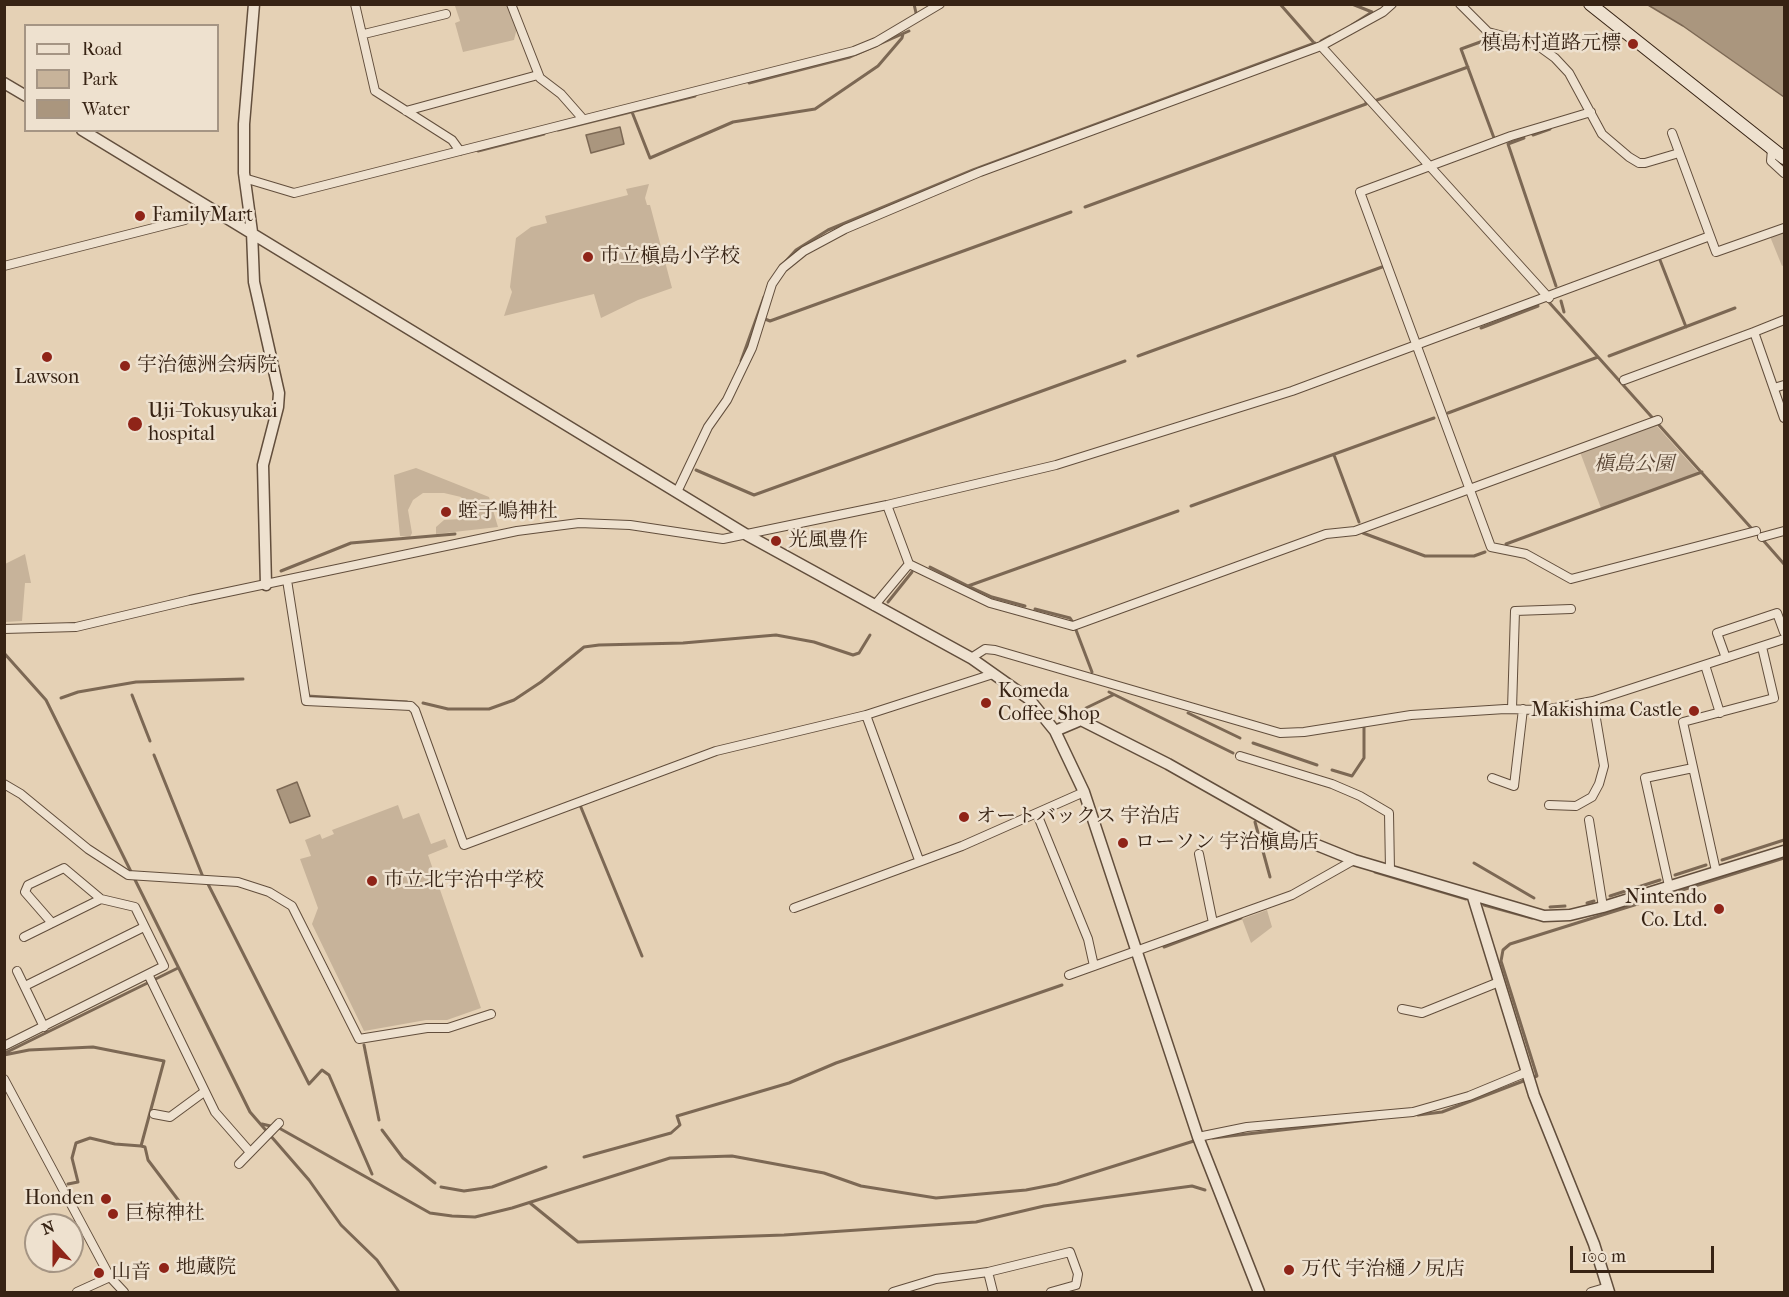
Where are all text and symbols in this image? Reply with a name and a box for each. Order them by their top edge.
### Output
legend [24,24,219,132]
place label: 槙島村道路元標 [1481,32,1621,56]
marker: 槙島村道路元標 [1626,37,1640,51]
text: Road [82,39,122,60]
text: Park [82,69,118,90]
text: Water [82,99,130,120]
place label: FamilyMart [152,204,253,228]
marker: FamilyMart [133,209,147,223]
place label: 市立槇島小学校 [600,245,740,269]
marker: 市立槇島小学校 [581,250,595,264]
marker: Lawson [40,350,54,364]
place label: 宇治徳洲会病院 [137,354,277,378]
marker: 宇治徳洲会病院 [118,359,132,373]
place label: Lawson [15,366,79,390]
place label: Uji-Tokusyukai hospital [148,400,278,447]
marker: Uji-Tokusyukai hospital [126,415,144,433]
park label: 槇島公園 [1594,453,1674,477]
place label: 蛭子嶋神社 [458,500,558,524]
marker: 蛭子嶋神社 [439,505,453,519]
place label: 光風豊作 [788,529,868,553]
marker: 光風豊作 [769,534,783,548]
place label: Komeda Coffee Shop [998,680,1100,727]
marker: Komeda Coffee Shop [979,696,993,710]
place label: Makishima Castle [1531,699,1682,723]
marker: Makishima Castle [1687,704,1701,718]
place label: オートバックス 宇治店 [976,805,1180,829]
marker: オートバックス 宇治店 [957,810,971,824]
place label: ローソン 宇治槇島店 [1135,831,1319,855]
marker: ローソン 宇治槇島店 [1116,836,1130,850]
place label: 市立北宇治中学校 [384,869,544,893]
marker: 市立北宇治中学校 [365,874,379,888]
place label: Nintendo Co. Ltd. [1625,886,1707,933]
marker: Nintendo Co. Ltd. [1712,902,1726,916]
place label: Honden [25,1187,94,1211]
marker: Honden [99,1192,113,1206]
place label: 巨椋神社 [125,1202,205,1226]
marker: 巨椋神社 [106,1207,120,1221]
north arrow [24,1213,84,1273]
text: N [39,1217,57,1239]
scale bar [1573,1234,1717,1272]
text: 100 m [1581,1246,1626,1267]
place label: 地蔵院 [176,1256,236,1280]
place label: 万代 宇治樋ノ尻店 [1301,1258,1465,1282]
place label: 山音 [111,1261,151,1285]
marker: 地蔵院 [157,1261,171,1275]
marker: 万代 宇治樋ノ尻店 [1282,1263,1296,1277]
marker: 山音 [92,1266,106,1280]

